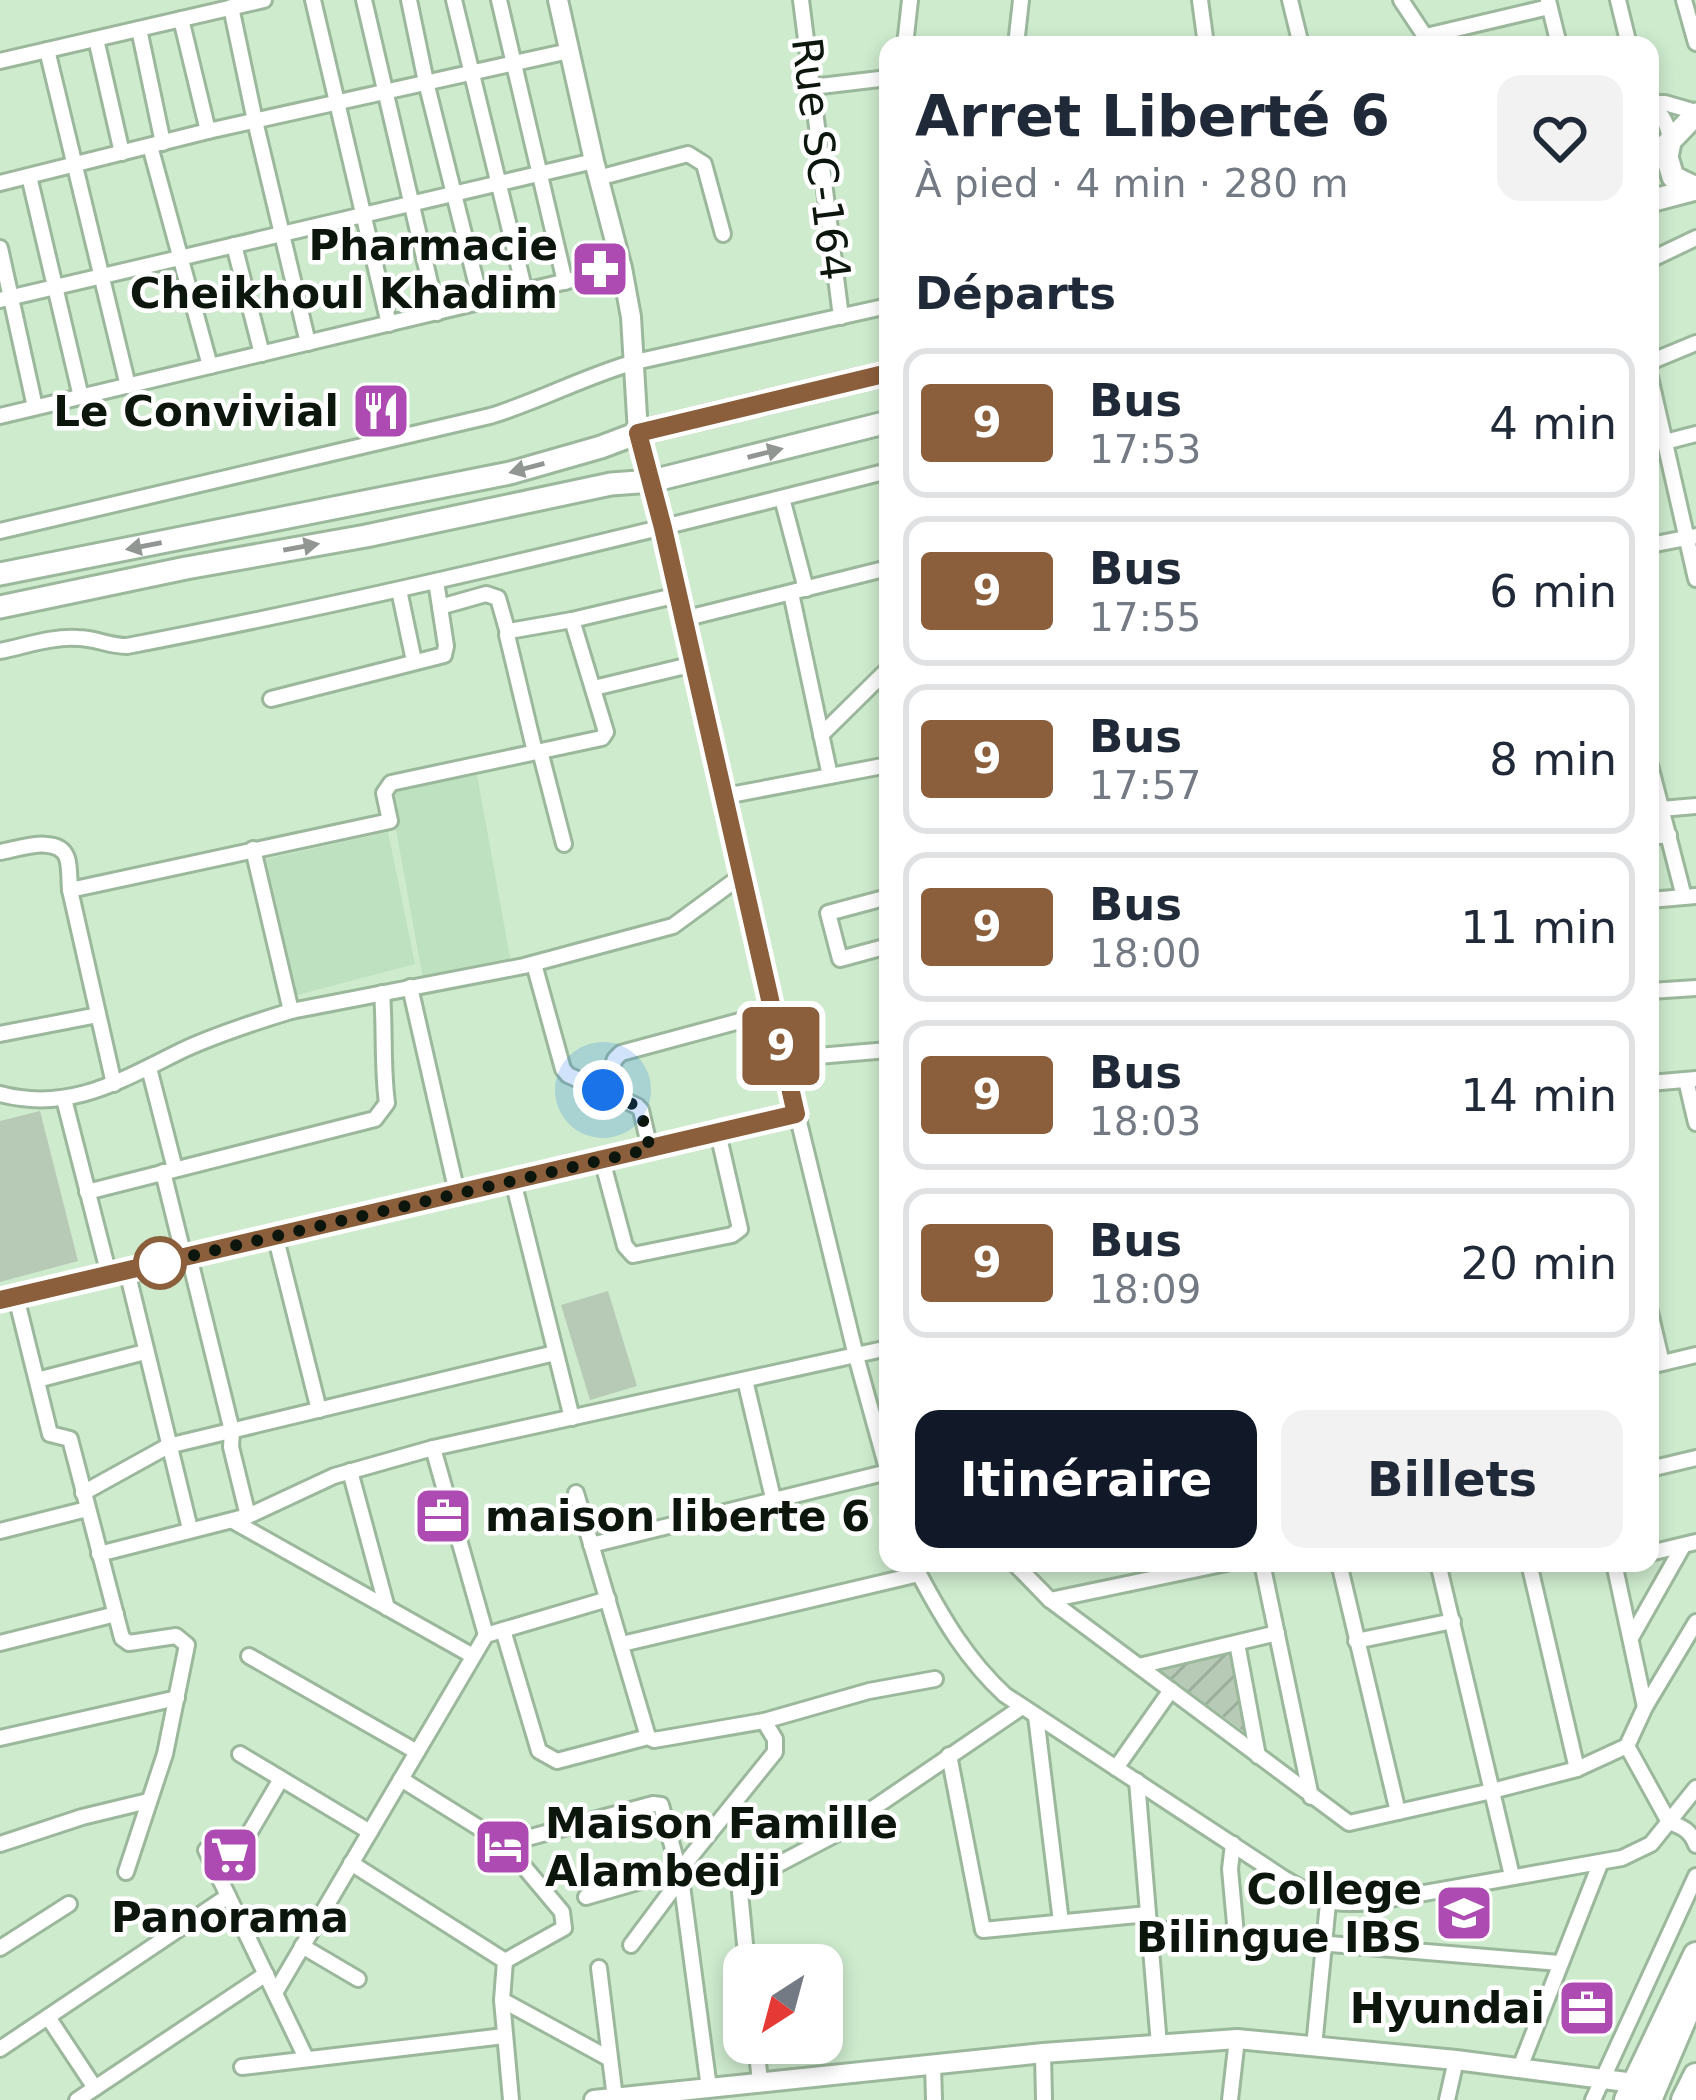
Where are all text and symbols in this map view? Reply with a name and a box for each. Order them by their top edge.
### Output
street label: Rue SC-164 [782,35,860,283]
button: heart [1497,75,1623,201]
text: Arret Liberté 6 [915,83,1390,149]
text: À pied · 4 min · 280 m [915,161,1348,206]
place label: Pharmacie Cheikhoul Khadim [130,221,558,318]
pharmacy icon: Pharmacie Cheikhoul Khadim [569,238,631,300]
text: Départs [915,267,1116,320]
text: Bus [1089,374,1182,427]
restaurant icon: Le Convivial [350,380,412,442]
place label: Le Convivial [53,387,339,436]
text: 4 min [1489,397,1617,450]
text: 9 [972,398,1002,447]
text: 17:53 [1089,427,1201,472]
one-way arrow [747,443,784,462]
one-way arrow [508,460,545,479]
one-way arrow [125,537,163,556]
one-way arrow [283,538,320,557]
text: Bus [1089,542,1182,595]
text: 6 min [1489,565,1617,618]
text: 9 [972,566,1002,615]
text: 17:55 [1089,595,1201,640]
text: Bus [1089,710,1182,763]
text: 8 min [1489,733,1617,786]
text: 9 [972,734,1002,783]
text: 17:57 [1089,763,1201,808]
text: Bus [1089,878,1182,931]
text: 11 min [1461,901,1617,954]
text: 9 [972,902,1002,951]
text: 18:00 [1089,931,1201,976]
line badge: 9 [742,1007,820,1085]
text: 9 [766,1021,796,1070]
text: Bus [1089,1046,1182,1099]
your location [573,1060,633,1120]
text: 14 min [1461,1069,1617,1122]
text: 9 [972,1070,1002,1119]
text: 18:03 [1089,1099,1201,1144]
text: Bus [1089,1214,1182,1267]
text: 20 min [1461,1237,1617,1290]
unlabelled marker [135,1238,185,1288]
text: 9 [972,1238,1002,1287]
text: 18:09 [1089,1267,1201,1312]
button: Itinéraire [915,1410,1257,1548]
button: Billets [1281,1410,1623,1548]
office icon: maison liberte 6 [412,1485,474,1547]
place label: maison liberte 6 [485,1492,870,1541]
place label: Maison Famille Alambedji [545,1799,898,1896]
hotel icon: Maison Famille Alambedji [472,1816,534,1878]
supermarket icon: Panorama [199,1824,261,1886]
place label: College Bilingue IBS [1136,1865,1422,1962]
school or university icon: College Bilingue IBS [1433,1882,1495,1944]
place label: Panorama [111,1893,349,1942]
north arrow [723,1944,843,2064]
map controls [723,1944,843,2064]
office icon: Hyundai [1556,1977,1618,2039]
place label: Hyundai [1350,1984,1545,2033]

